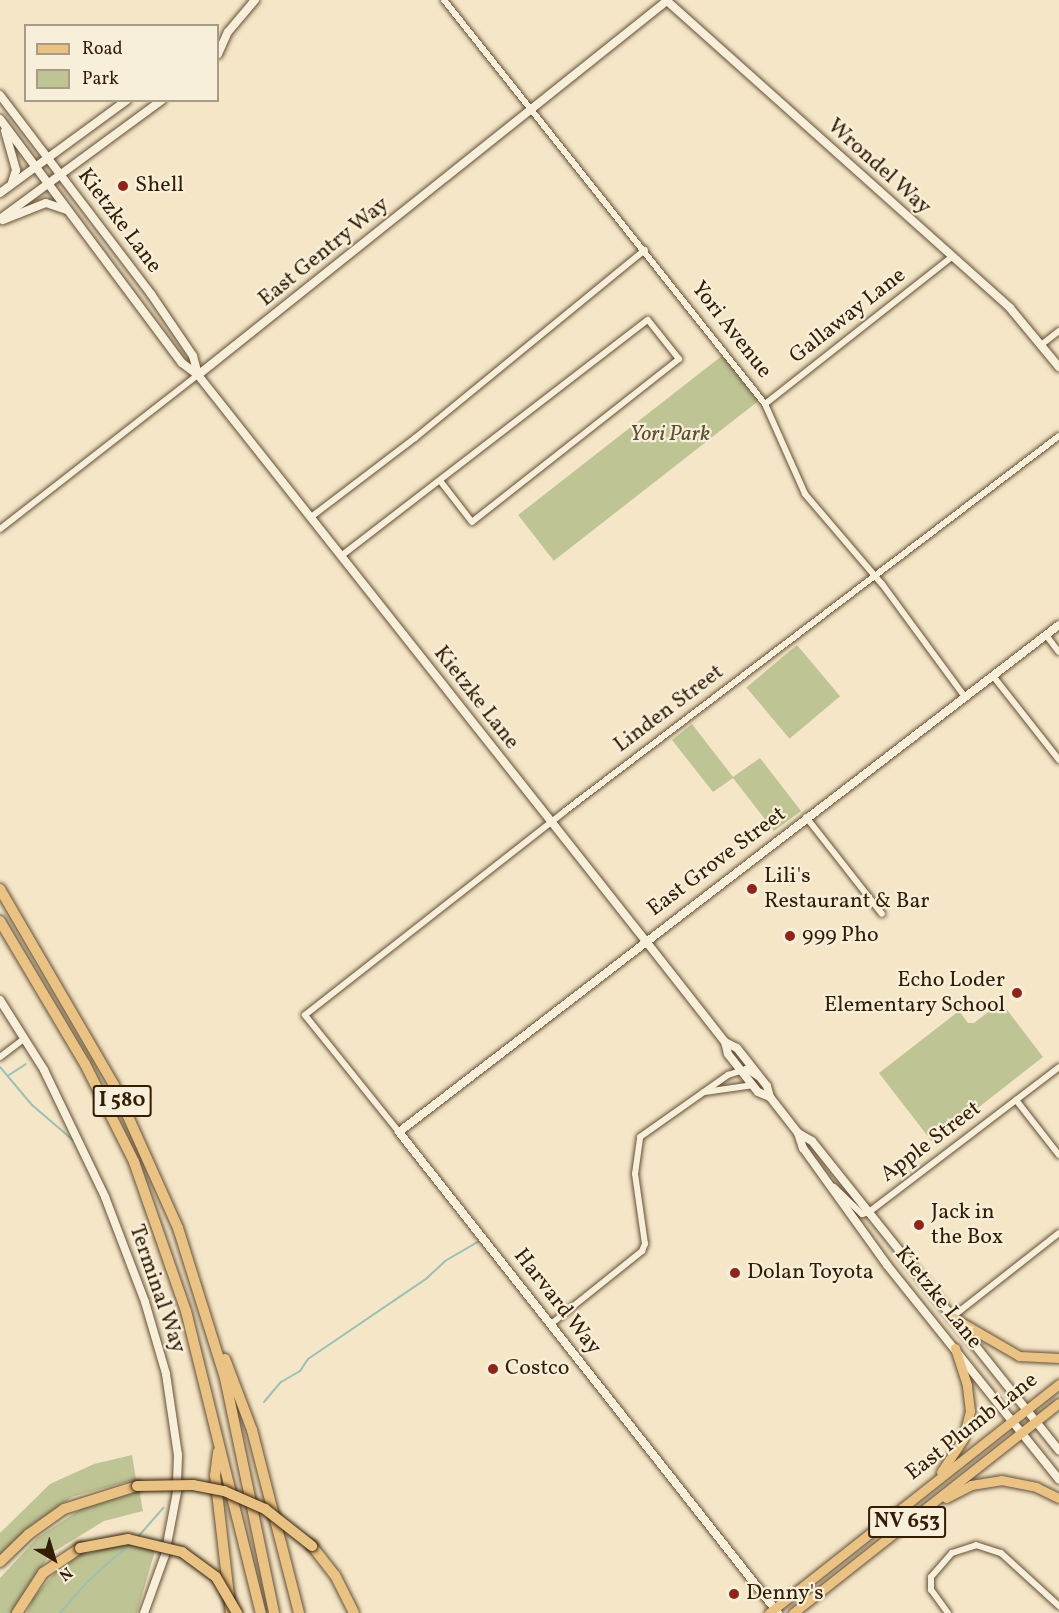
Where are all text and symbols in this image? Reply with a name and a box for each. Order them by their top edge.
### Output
legend [24,24,219,102]
text: Road [82,37,123,62]
text: Park [82,67,119,92]
street label: Wrondel Way [821,113,937,221]
street label: Kietzke Lane [71,164,167,278]
place label: Shell [135,173,184,199]
marker: Shell [116,179,130,193]
street label: East Gentry Way [253,191,395,313]
street label: Gallaway Lane [784,262,912,370]
street label: Yori Avenue [685,276,777,384]
park label: Yori Park [630,422,710,448]
street label: Kietzke Lane [427,641,525,755]
street label: Linden Street [609,659,729,759]
street label: East Grove Street [643,801,791,923]
place label: Lili's Restaurant & Bar [764,863,930,914]
marker: Lili's Restaurant & Bar [745,882,759,896]
place label: 999 Pho [802,923,879,949]
marker: 999 Pho [783,929,797,943]
place label: Echo Loder Elementary School [823,967,1005,1018]
marker: Echo Loder Elementary School [1010,986,1024,1000]
road number: I 580 [92,1083,152,1119]
street label: Apple Street [876,1096,986,1188]
place label: Jack in the Box [931,1199,1003,1250]
marker: Jack in the Box [912,1218,926,1232]
street label: Terminal Way [123,1221,191,1357]
street label: Kietzke Lane [889,1241,987,1355]
street label: Harvard Way [507,1243,607,1361]
place label: Dolan Toyota [747,1260,874,1286]
marker: Dolan Toyota [728,1266,742,1280]
place label: Costco [505,1356,570,1382]
marker: Costco [486,1362,500,1376]
street label: East Plumb Lane [901,1367,1043,1487]
road number: NV 653 [866,1504,948,1540]
north arrow [24,1529,84,1589]
text: N [54,1561,76,1585]
place label: Denny's [746,1581,824,1607]
marker: Denny's [727,1587,741,1601]

